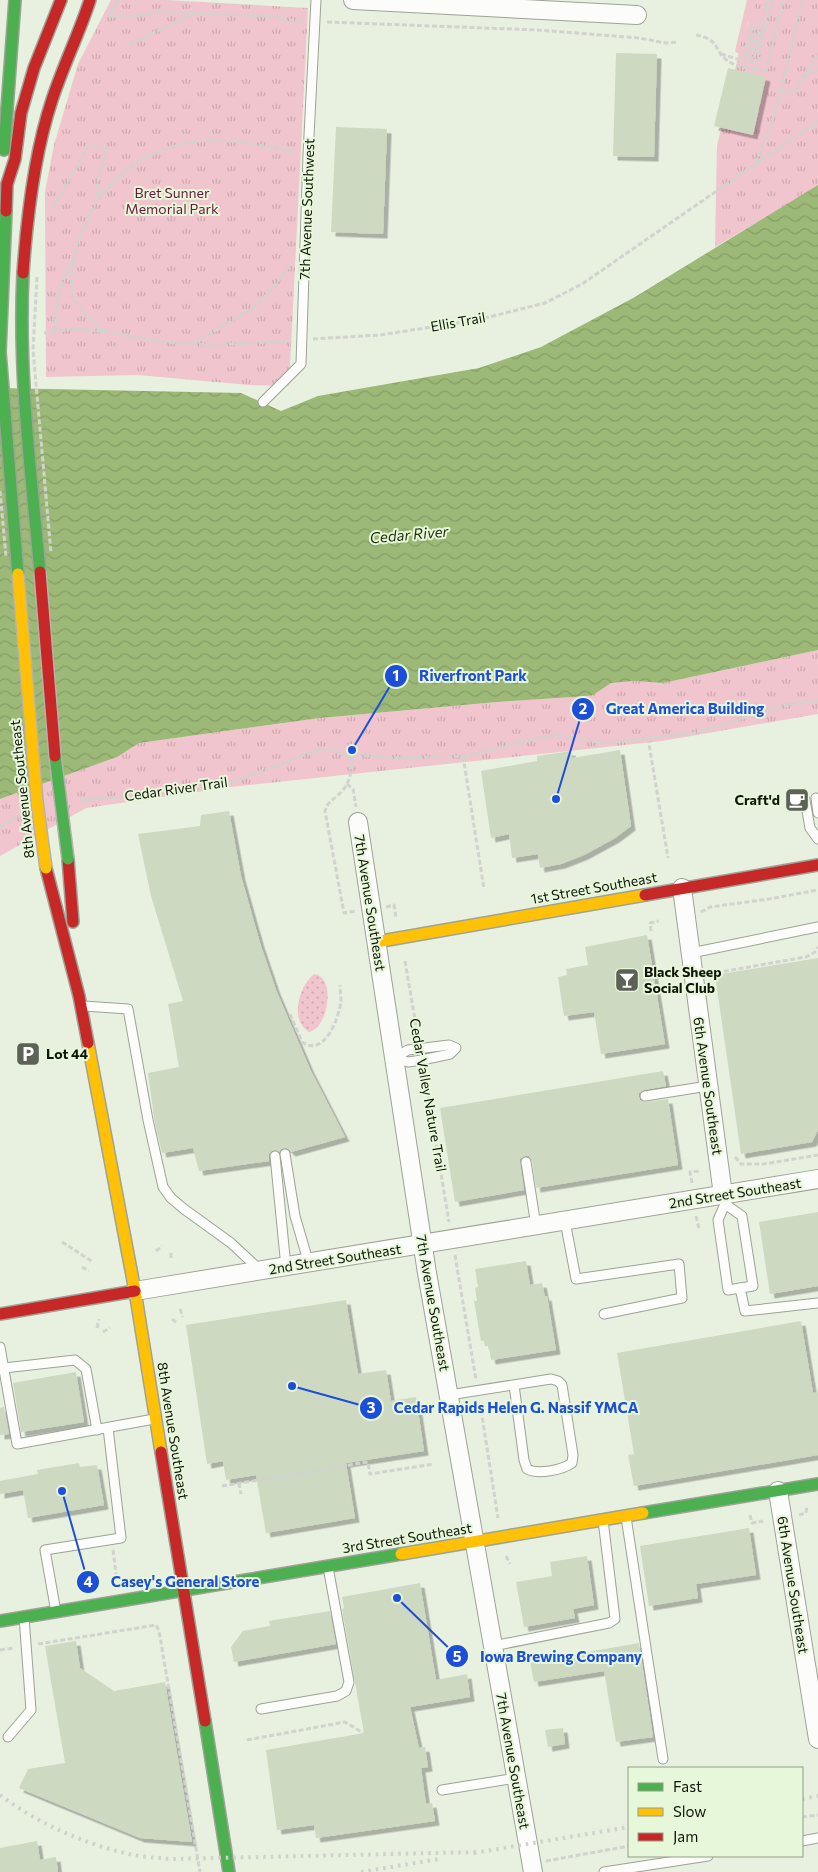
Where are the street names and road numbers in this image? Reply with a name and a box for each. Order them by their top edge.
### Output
street label: 7th Avenue Southwest [296,138,317,280]
street label: Ellis Trail [429,308,487,335]
street label: 8th Avenue Southeast [6,719,37,859]
street label: Cedar River Trail [123,773,229,804]
street label: 7th Avenue Southeast [351,833,390,973]
street label: 1st Street Southeast [529,868,659,907]
street label: 6th Avenue Southeast [690,1016,727,1156]
street label: Cedar Valley Nature Trail [407,1017,450,1173]
street label: 2nd Street Southeast [668,1174,803,1211]
street label: 7th Avenue Southeast [413,1233,454,1373]
street label: 2nd Street Southeast [268,1240,403,1277]
street label: 8th Avenue Southeast [154,1361,193,1501]
street label: 6th Avenue Southeast [774,1515,813,1655]
street label: 3rd Street Southeast [341,1519,473,1556]
street label: 7th Avenue Southeast [493,1691,534,1831]

